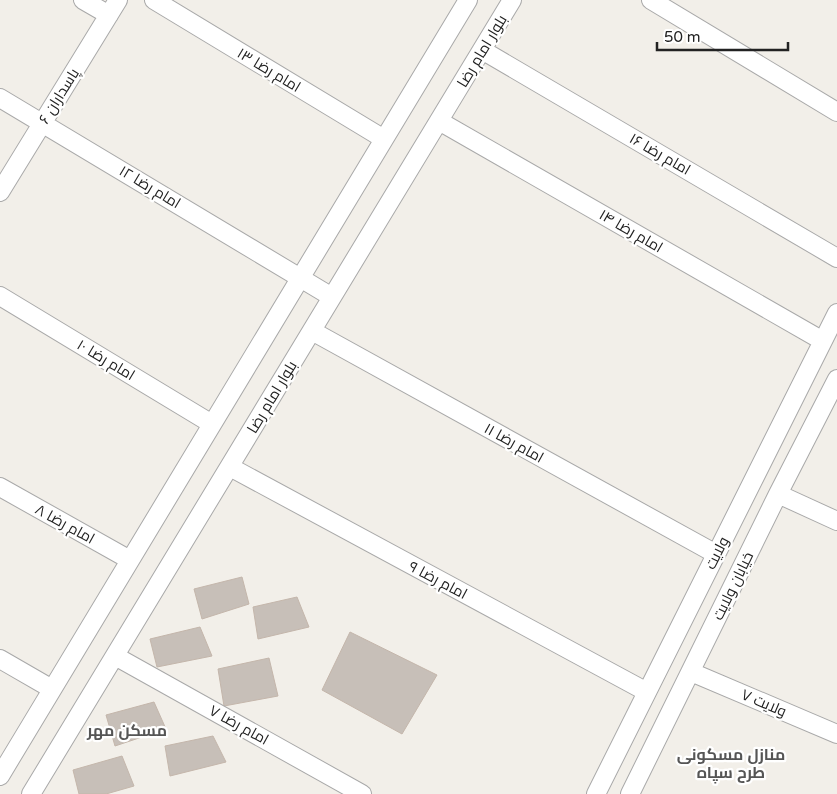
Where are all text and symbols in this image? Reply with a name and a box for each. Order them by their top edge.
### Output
street label: بلوار امام رضا [453,12,511,91]
scale bar [657,20,788,52]
text: 50 m [664,28,701,46]
street label: امام رضا ۱۳ [234,44,304,97]
street label: پاسداران ۶ [35,65,84,128]
street label: امام رضا ۱۶ [626,129,694,180]
street label: امام رضا ۱۲ [115,162,184,213]
street label: امام رضا ۱۴ [595,206,666,257]
street label: امام رضا ۱۰ [73,336,138,385]
street label: بلوار امام رضا [243,358,301,437]
street label: امام رضا ۱۱ [481,419,547,468]
street label: امام رضا ۸ [32,500,98,549]
street label: ولایت [701,534,733,572]
street label: خیابان ولایت [709,549,758,623]
street label: امام رضا ۹ [405,557,470,604]
street label: ولایت ۷ [739,685,789,721]
street label: امام رضا ۷ [206,701,272,750]
district label: مسکن مهر [86,721,167,741]
district label: منازل مسکونی طرح سپاه [677,745,785,784]

